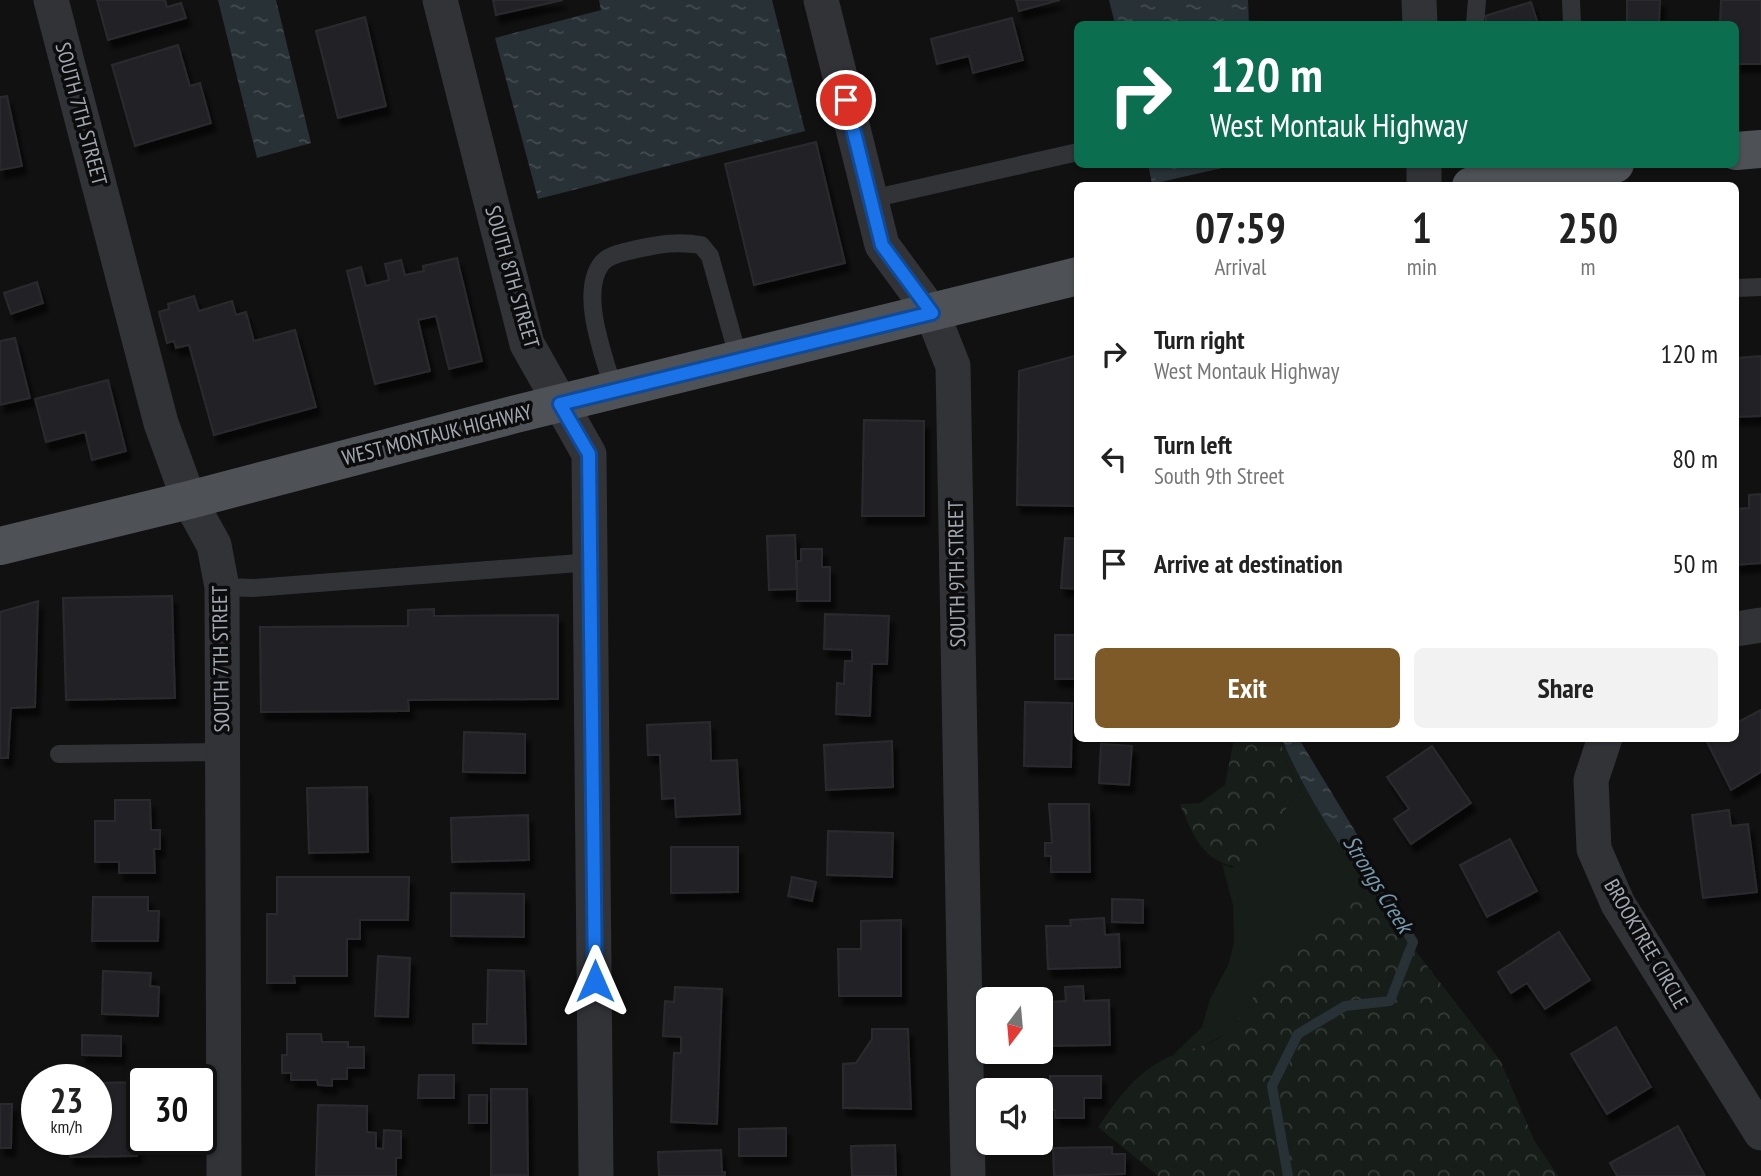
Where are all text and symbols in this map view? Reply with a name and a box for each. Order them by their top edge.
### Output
street label: SOUTH 7TH STREET [49,39,114,189]
text: 120 m [1210,42,1323,106]
icon: right [1095,49,1186,140]
pin [816,70,876,130]
icon: arrive [827,81,865,119]
text: West Montauk Highway [1210,104,1468,146]
text: 07:59 [1195,200,1286,255]
text: 1 [1412,200,1432,255]
text: 250 [1558,200,1618,255]
street label: SOUTH 8TH STREET [479,203,546,352]
text: Arrival [1214,252,1266,281]
text: min [1407,252,1437,281]
text: m [1580,252,1595,281]
text: Turn right [1154,323,1245,356]
icon: right [1095,335,1133,373]
text: 120 m [1660,337,1718,370]
text: West Montauk Highway [1154,356,1339,385]
street label: WEST MONTAUK HIGHWAY [339,398,535,471]
text: Turn left [1154,428,1232,461]
icon: left [1095,440,1133,478]
text: 80 m [1672,442,1718,475]
text: South 9th Street [1154,461,1284,490]
street label: SOUTH 9TH STREET [942,500,971,648]
icon: arrive [1095,545,1133,583]
text: Arrive at destination [1154,547,1343,580]
text: 50 m [1672,547,1718,580]
street label: SOUTH 7TH STREET [206,585,235,733]
button: Exit [1095,648,1400,728]
button: Share [1414,648,1718,728]
water label: Strongs Creek [1337,830,1421,940]
street label: BROOKTREE CIRCLE [1598,874,1694,1013]
position arrow [558,944,632,1018]
north arrow [976,987,1054,1064]
map controls [976,987,1053,1155]
speed limit sign: 30 [126,1064,217,1155]
text: 23 [50,1077,83,1123]
button: sound [976,1078,1053,1155]
text: km/h [51,1115,82,1138]

